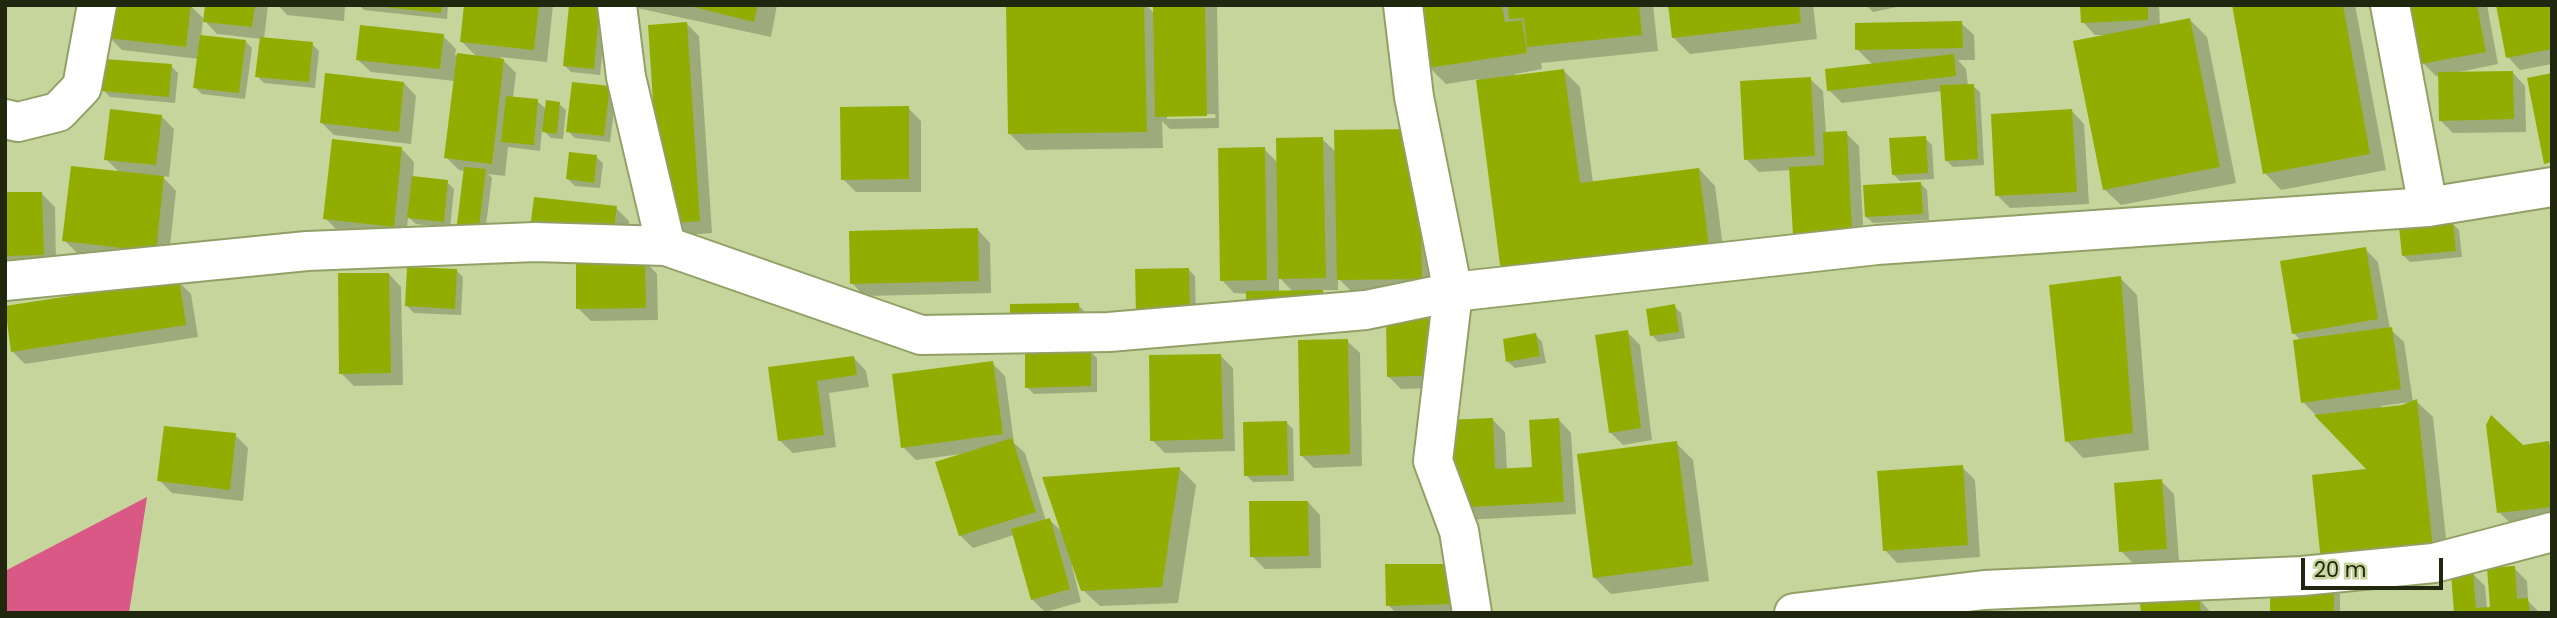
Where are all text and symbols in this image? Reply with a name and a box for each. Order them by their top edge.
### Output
scale bar [2305,544,2447,588]
text: 20 m [2314,555,2367,584]

